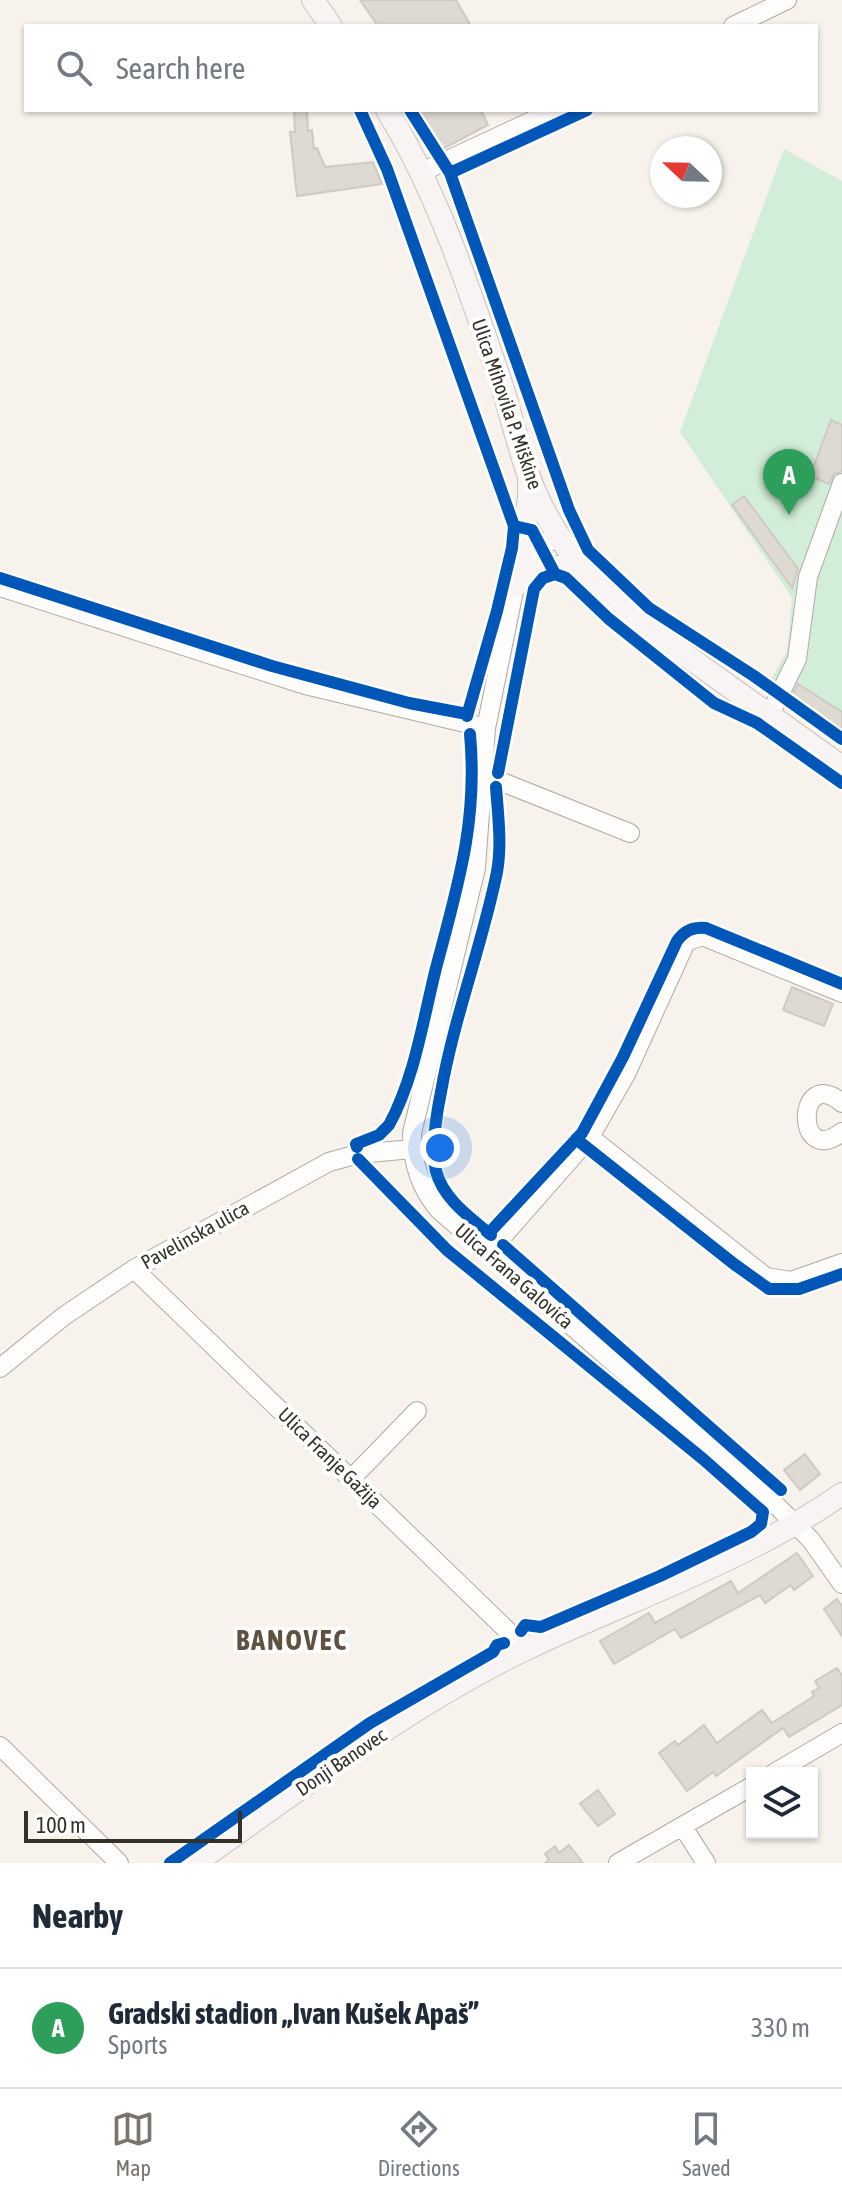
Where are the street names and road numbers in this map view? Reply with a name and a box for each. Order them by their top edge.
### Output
street label: Ulica Mihovila P. Miškine [467,316,547,492]
street label: Pavelinska ulica [137,1196,253,1274]
street label: Ulica Frana Galovića [451,1218,578,1333]
street label: Ulica Franje Gažija [274,1402,387,1513]
street label: Donji Banovec [291,1723,391,1800]

